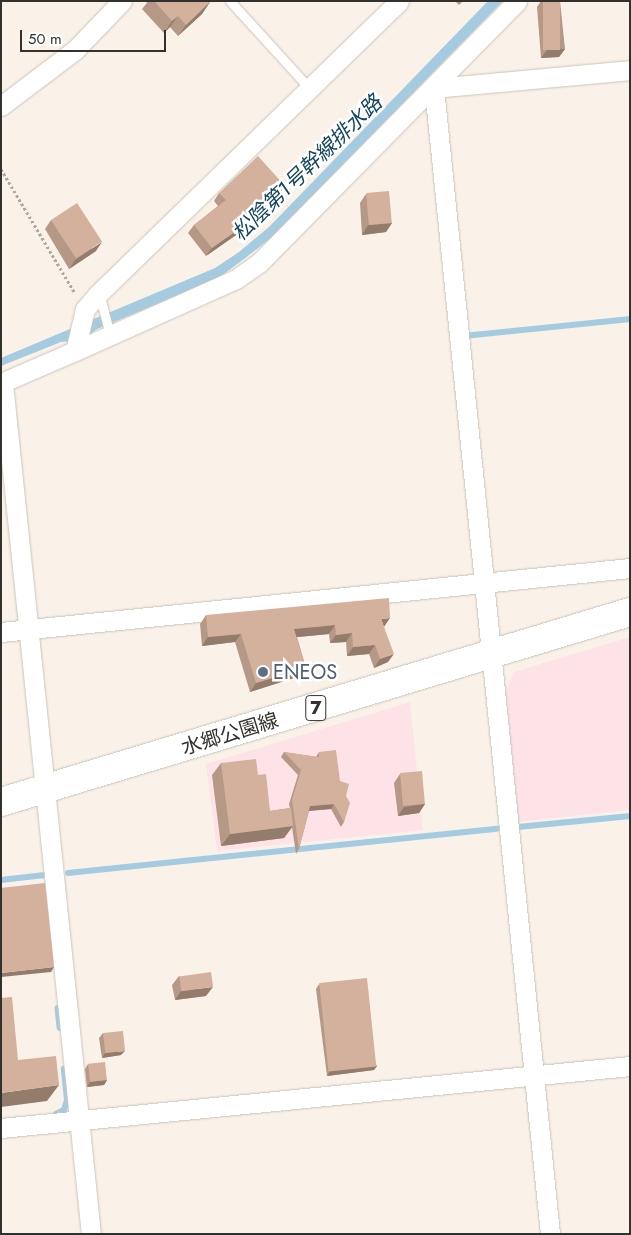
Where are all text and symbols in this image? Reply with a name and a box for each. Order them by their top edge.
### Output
scale bar [22,20,169,52]
text: 50 m [28,28,62,50]
water label: 松陰第1号幹線排水路 [227,90,387,246]
place label: ENEOS [273,660,337,684]
marker: ENEOS [257,666,269,678]
road number: 7 [305,691,327,724]
street label: 水郷公園線 [179,708,281,760]

